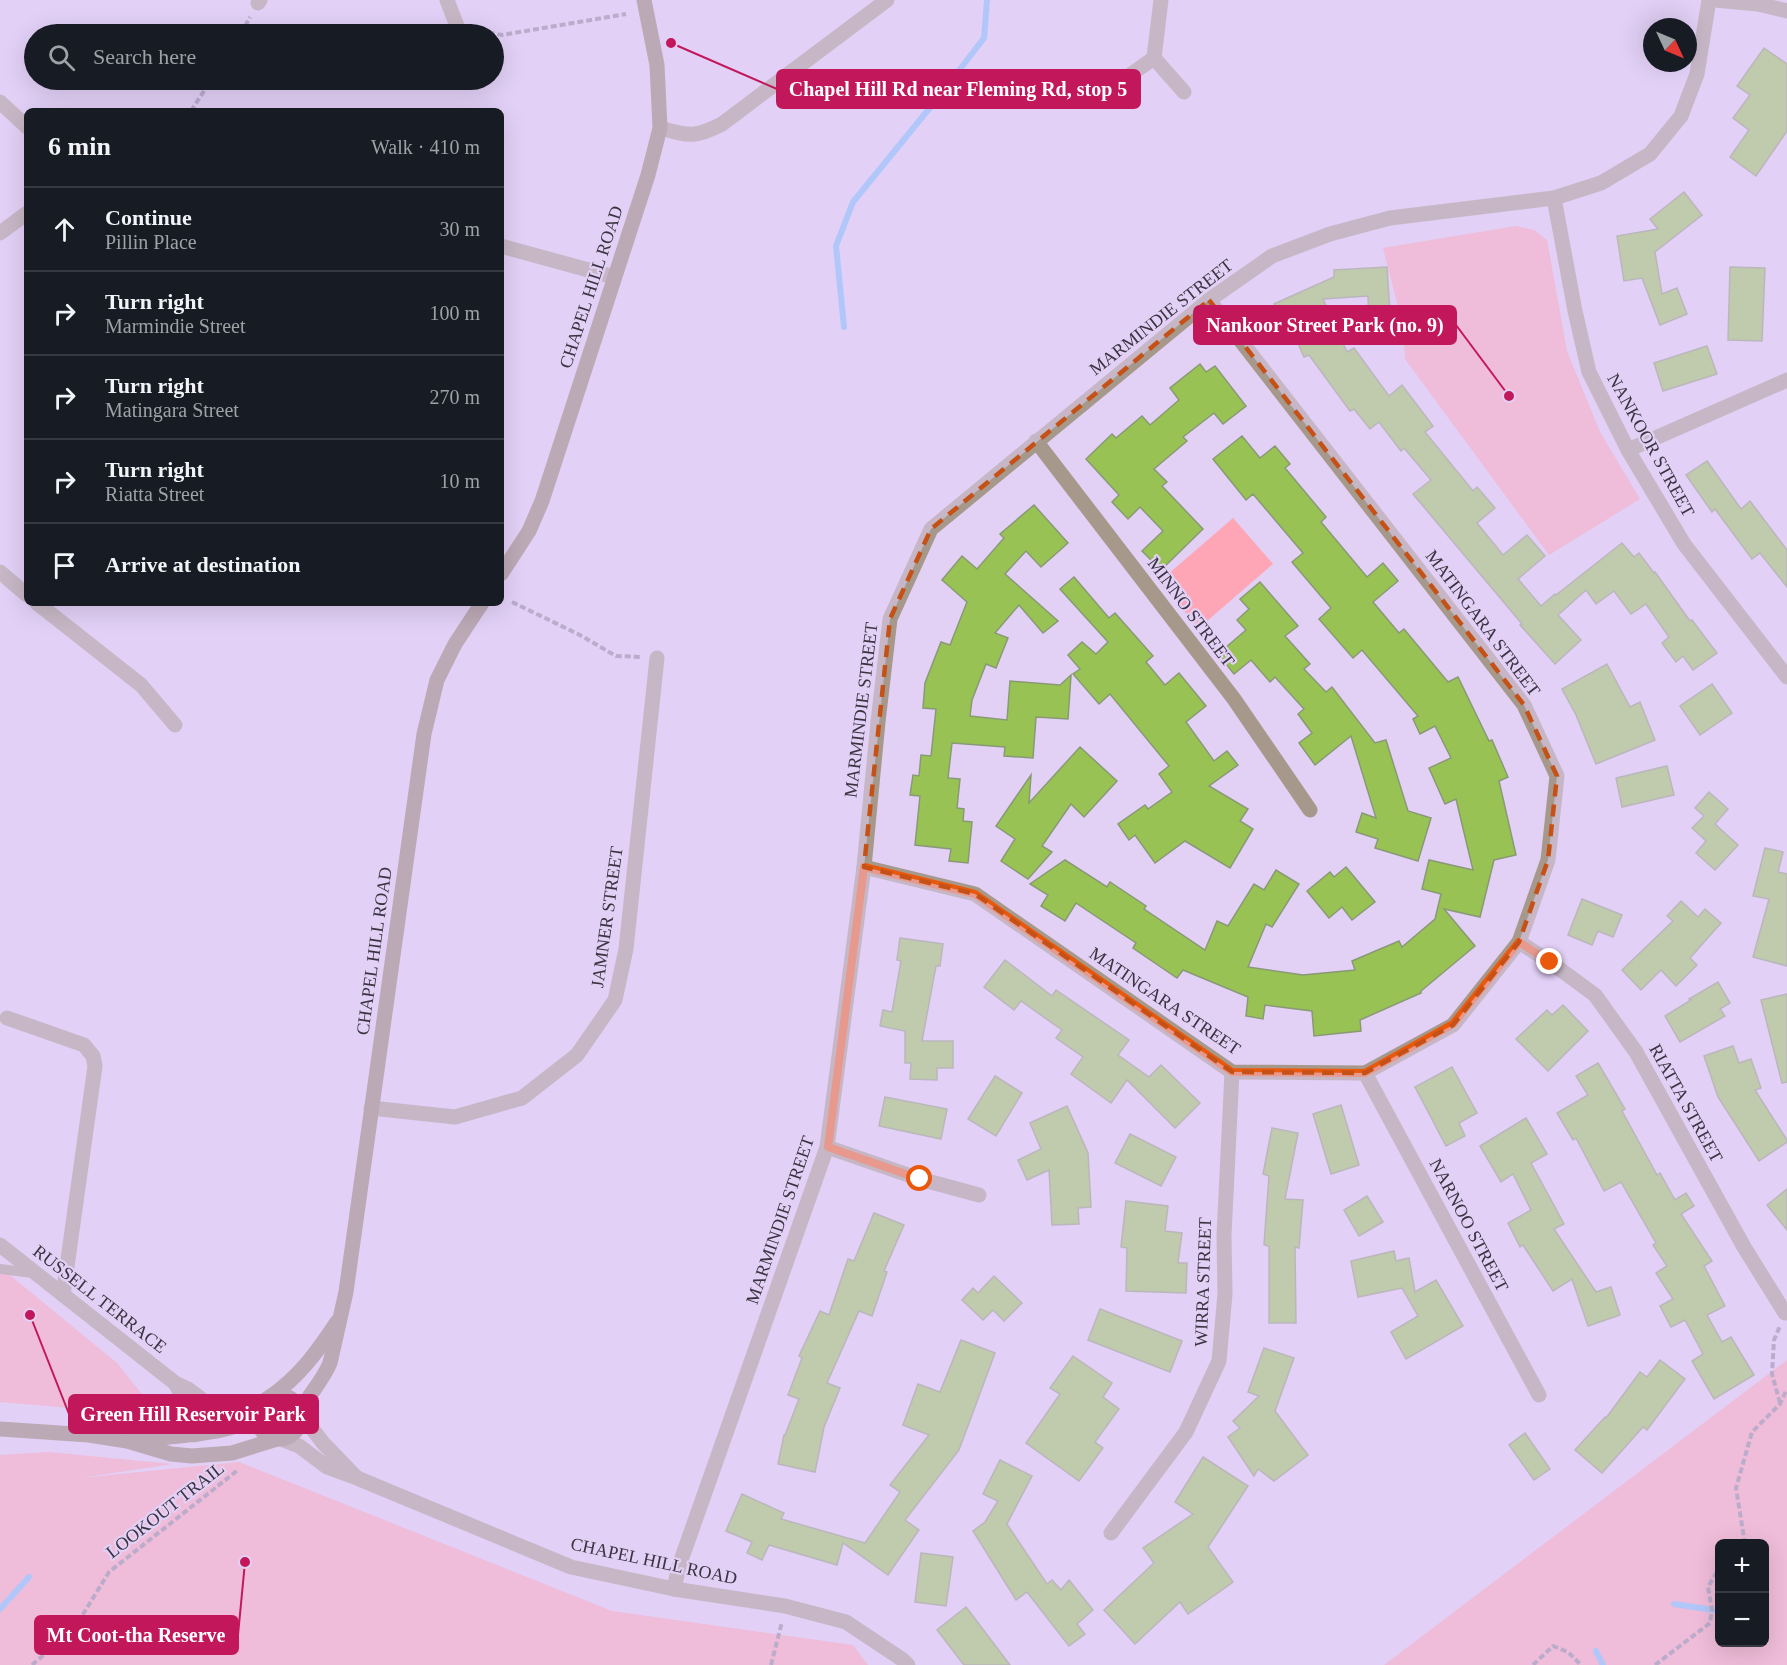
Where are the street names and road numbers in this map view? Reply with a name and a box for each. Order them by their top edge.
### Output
street label: CHAPEL HILL ROAD [555,203,627,371]
street label: MARMINDIE STREET [1085,255,1237,379]
street label: NANKOOR STREET [1603,370,1699,520]
street label: MATINGARA STREET [1422,546,1544,700]
street label: MINNO STREET [1143,553,1239,671]
street label: MARMINDIE STREET [840,621,882,799]
street label: JAMNER STREET [587,845,627,989]
street label: CHAPEL HILL ROAD [352,866,396,1036]
street label: MATINGARA STREET [1086,943,1244,1059]
street label: RIATTA STREET [1645,1040,1727,1166]
street label: MARMINDIE STREET [742,1133,818,1307]
street label: NARNOO STREET [1426,1155,1512,1295]
street label: WIRRA STREET [1191,1217,1215,1347]
street label: RUSSELL TERRACE [29,1241,171,1357]
street label: LOOKOUT TRAIL [102,1458,228,1562]
street label: CHAPEL HILL ROAD [569,1534,739,1588]

